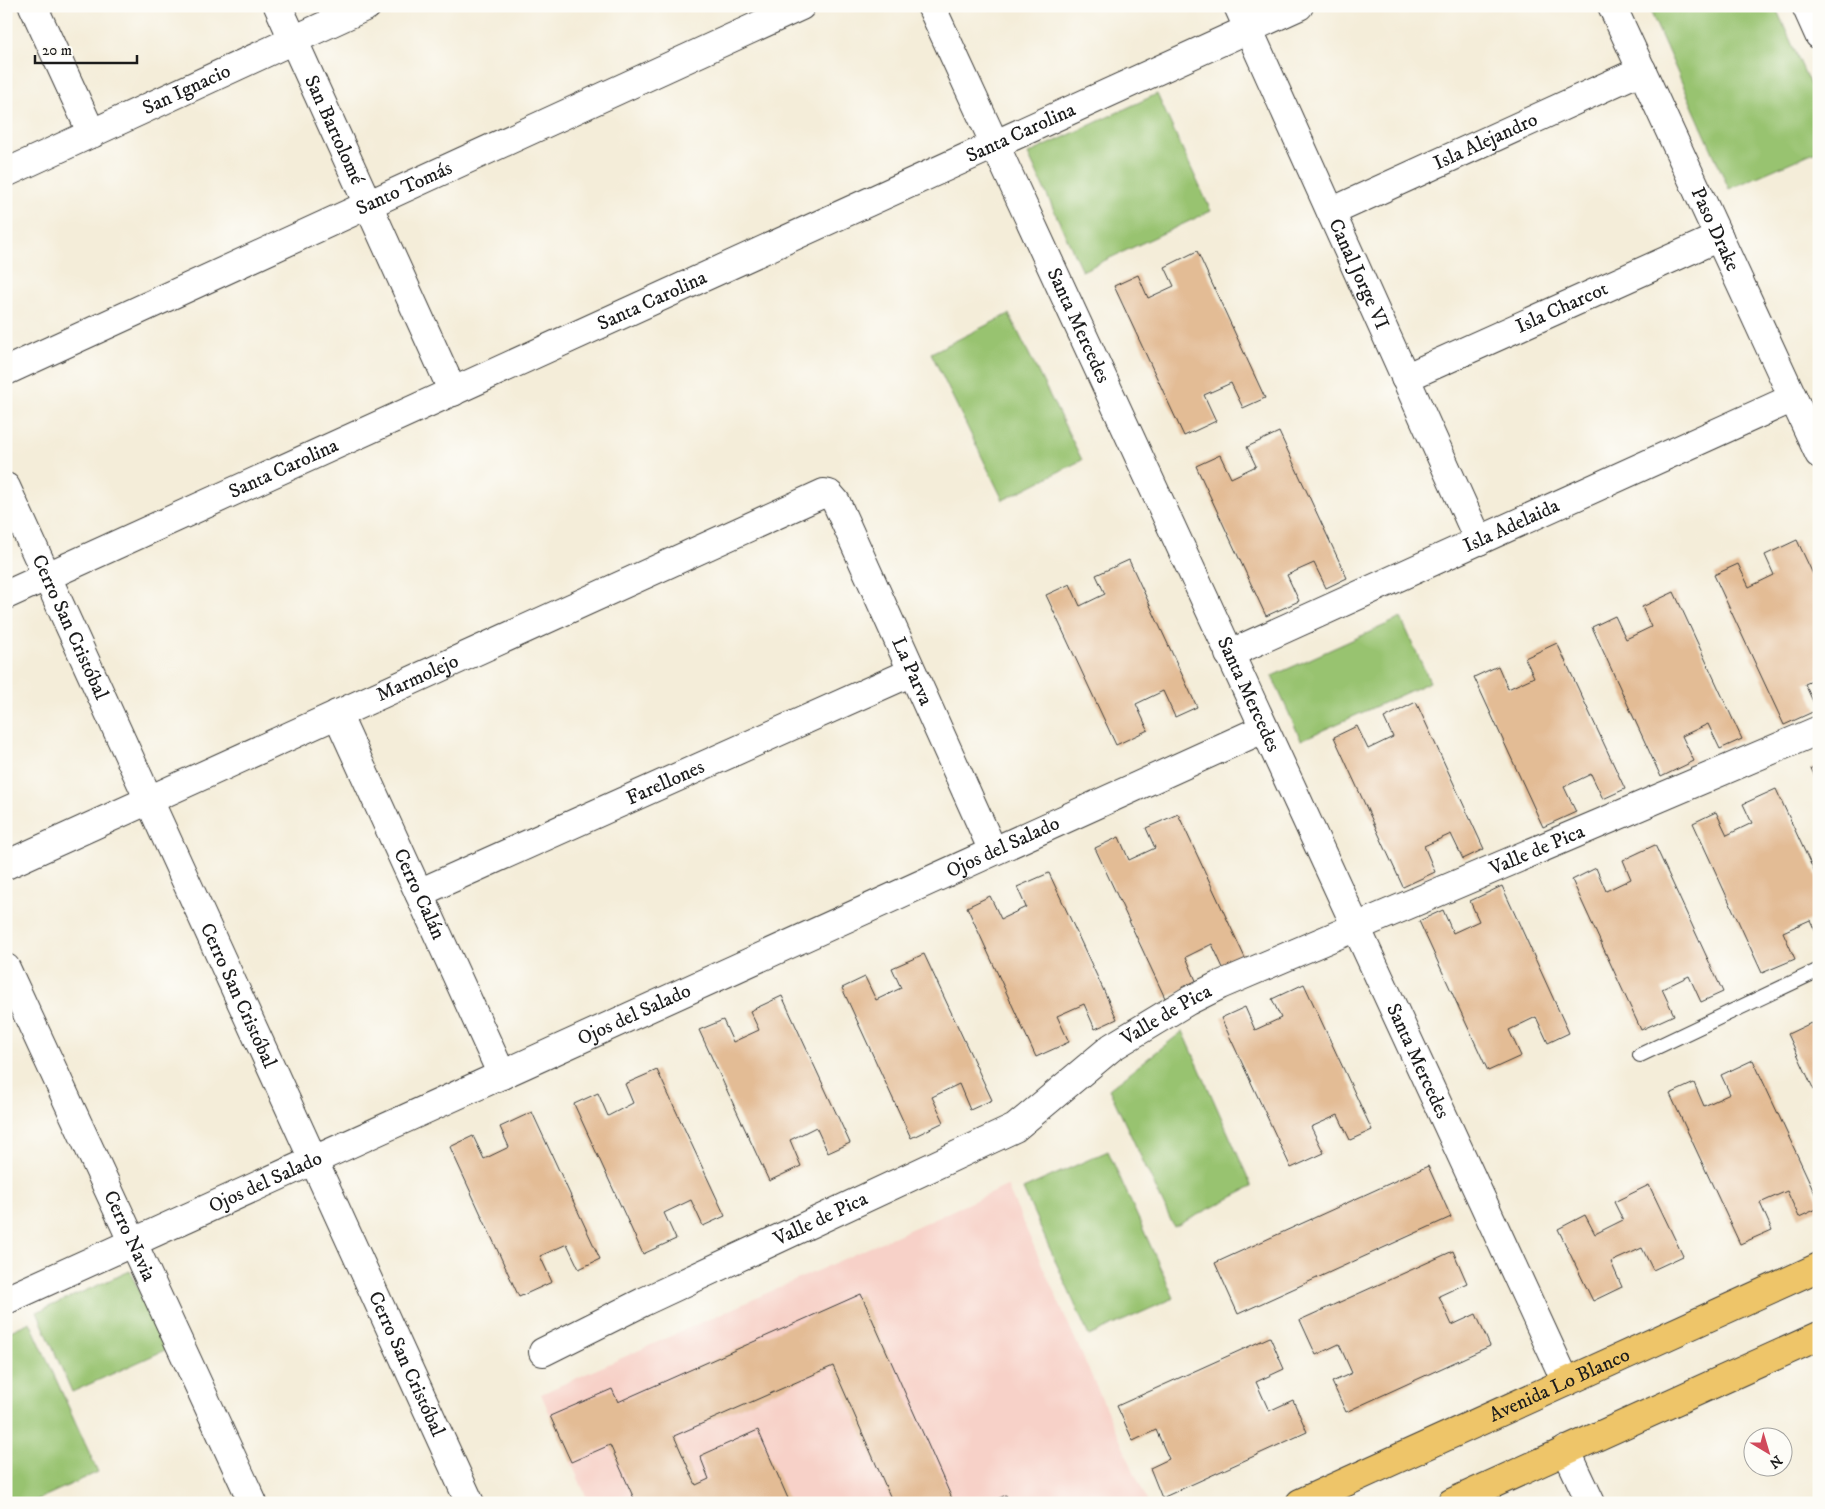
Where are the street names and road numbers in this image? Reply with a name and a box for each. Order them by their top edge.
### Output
street label: San Ignacio [139,58,235,121]
street label: San Bartolomé [299,71,370,189]
street label: Santa Carolina [962,97,1080,169]
street label: Isla Alejandro [1430,107,1542,176]
street label: Santo Tomás [352,155,456,221]
street label: Paso Drake [1685,183,1745,275]
street label: Canal Jorge VI [1323,215,1395,333]
street label: Santa Mercedes [1041,264,1116,387]
street label: Santa Carolina [593,265,711,336]
street label: Isla Charcot [1512,276,1612,339]
street label: Santa Carolina [225,433,343,504]
street label: Isla Adelaida [1459,493,1564,559]
street label: Cerro San Cristóbal [26,551,114,704]
street label: La Parva [886,633,939,710]
street label: Santa Mercedes [1211,633,1286,756]
street label: Marmolejo [372,648,463,707]
street label: Farellones [622,754,709,811]
street label: Ojos del Salado [942,811,1063,884]
street label: Valle de Pica [1485,819,1589,882]
street label: Cerro Calán [388,845,451,944]
street label: Cerro San Cristóbal [194,919,282,1072]
street label: Ojos del Salado [574,978,695,1051]
street label: Valle de Pica [1116,979,1216,1052]
street label: Santa Mercedes [1381,999,1455,1123]
street label: Ojos del Salado [205,1146,326,1219]
street label: Cerro Navia [98,1186,162,1286]
street label: Valle de Pica [769,1186,872,1252]
street label: Cerro San Cristóbal [363,1287,450,1440]
street label: Avenida Lo Blanco [1485,1342,1634,1428]

